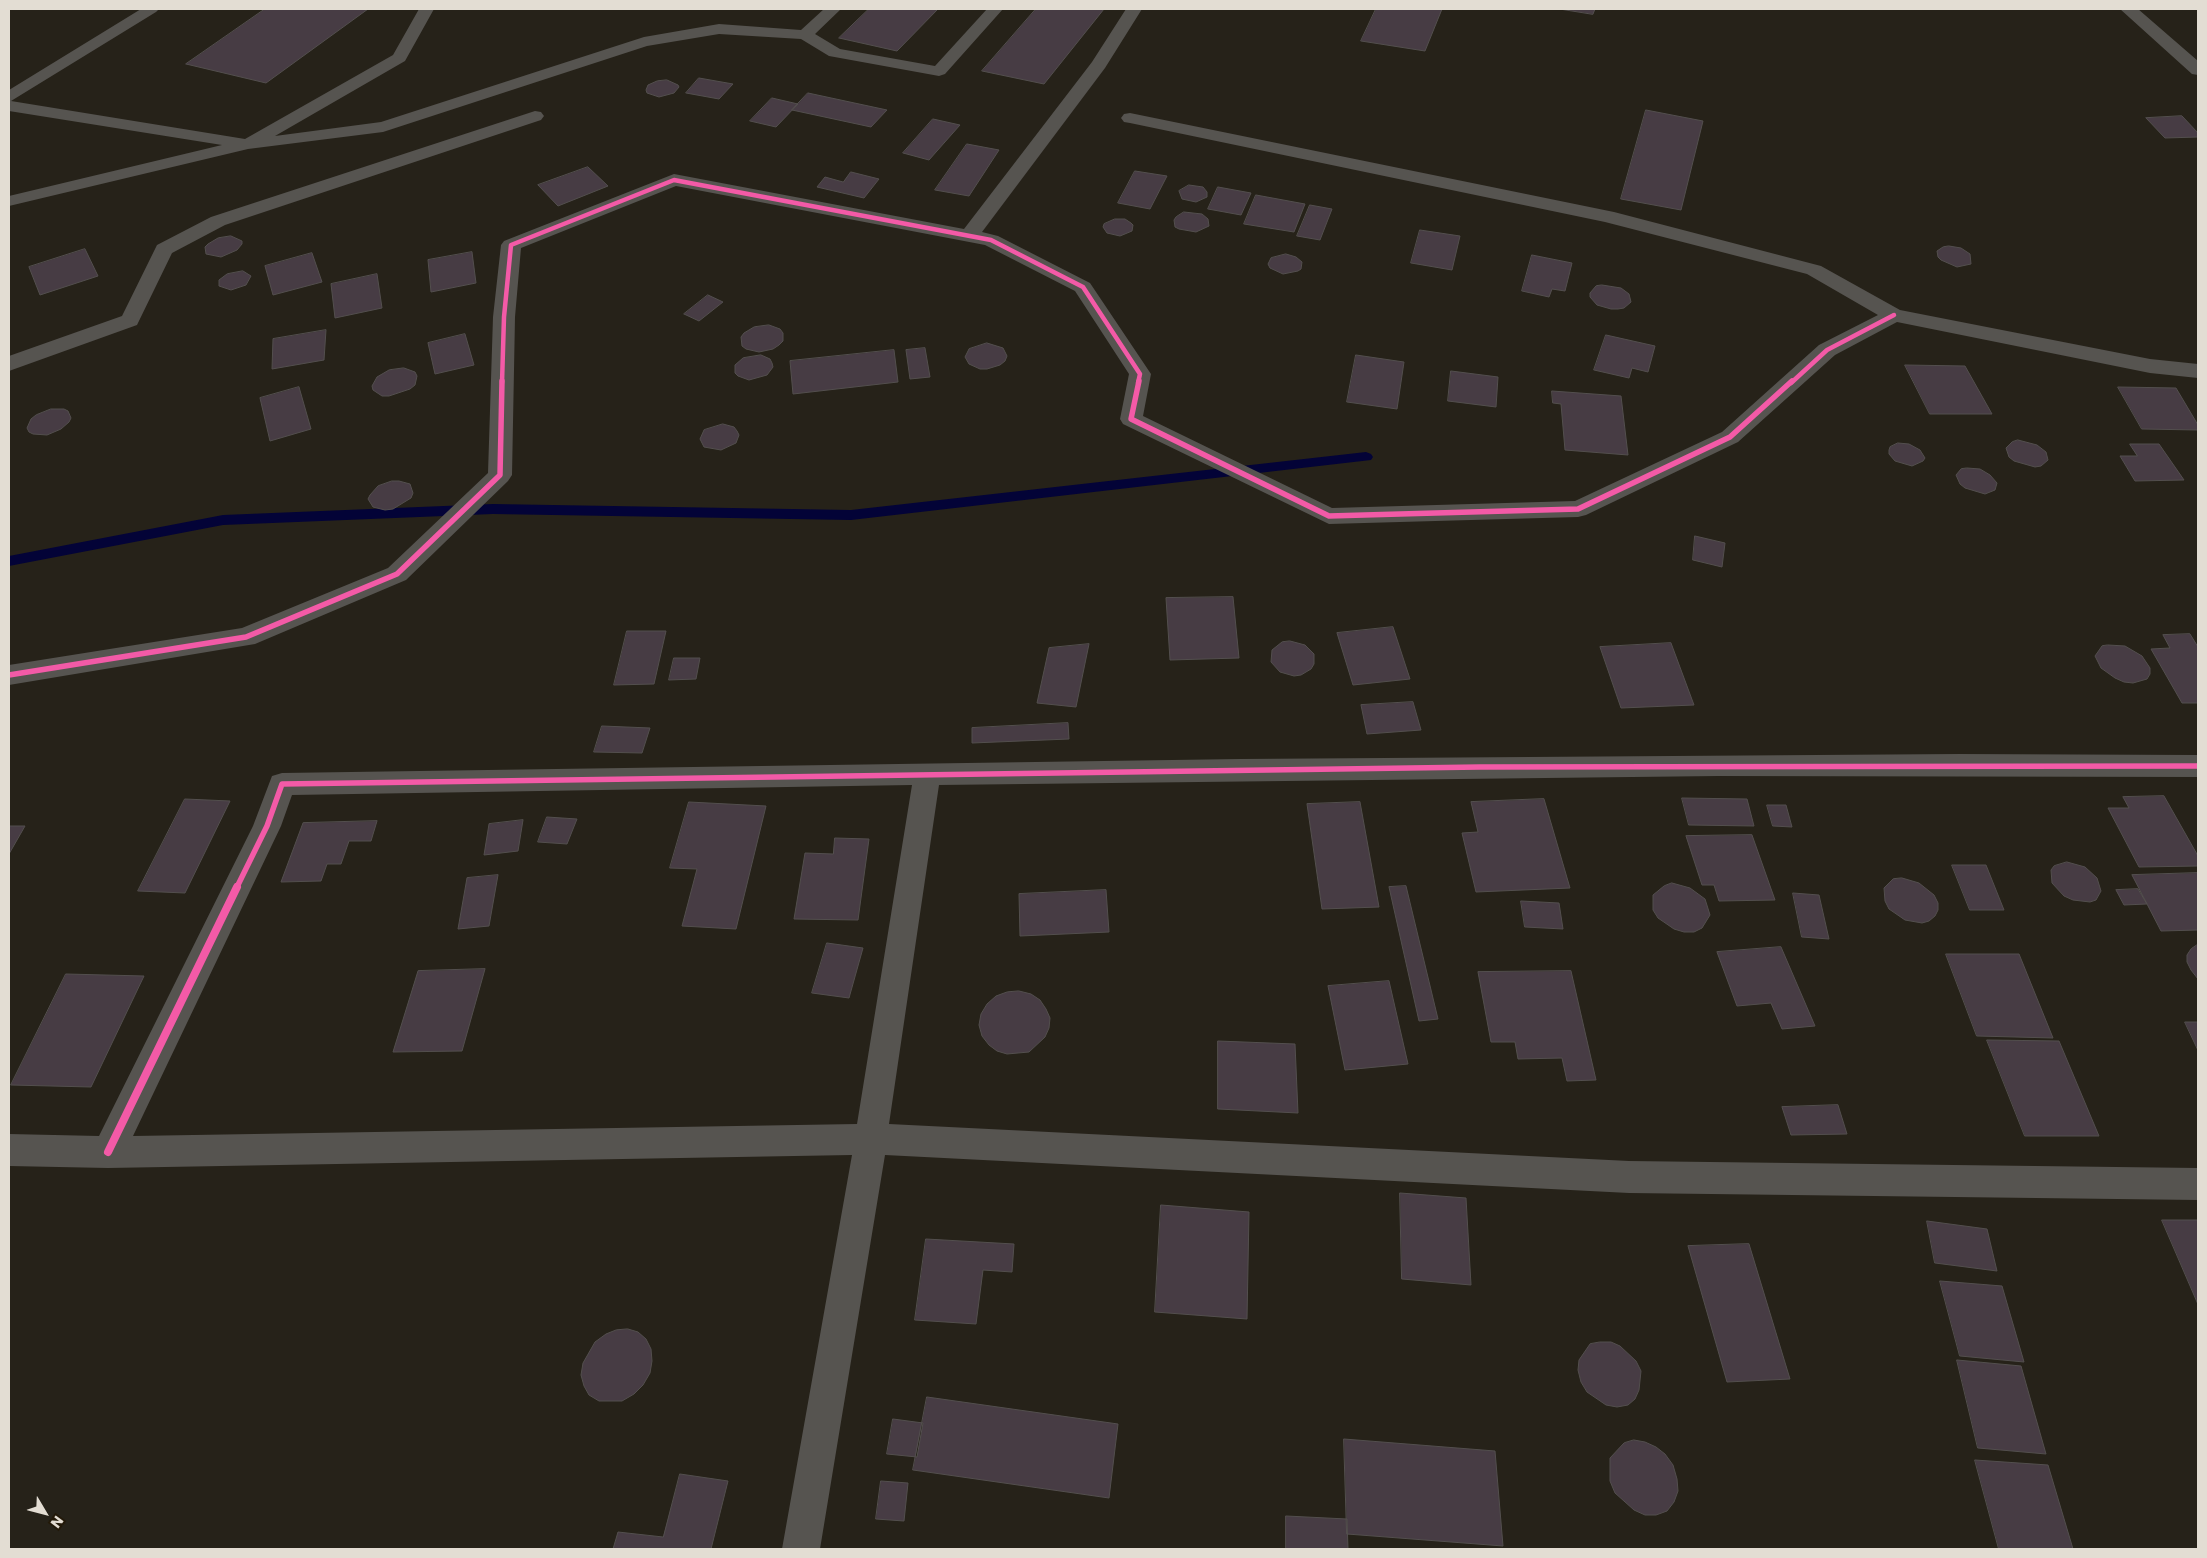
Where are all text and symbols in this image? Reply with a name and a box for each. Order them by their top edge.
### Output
north arrow [20,1488,70,1538]
text: N [46,1512,68,1532]

